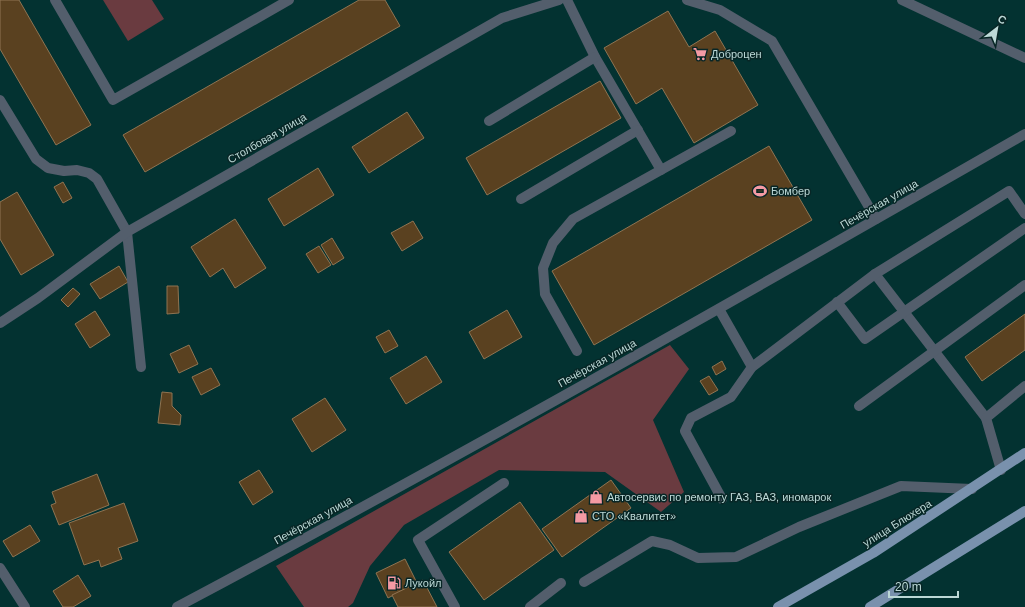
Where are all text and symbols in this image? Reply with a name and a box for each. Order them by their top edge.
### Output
north arrow [977,8,1017,48]
text: С [996,12,1009,27]
supermarket icon: Доброцен [692,46,708,62]
place label: Доброцен [711,48,762,60]
street label: Столбовая улица [226,110,309,165]
street label: Печёрская улица [838,176,921,231]
sports icon: Бомбер [752,183,768,199]
place label: Бомбер [771,185,810,197]
street label: Печёрская улица [556,336,639,389]
shop icon: Автосервис по ремонту ГАЗ, ВАЗ, иномарок [588,489,604,505]
place label: Автосервис по ремонту ГАЗ, ВАЗ, иномарок [607,491,831,503]
street label: Печёрская улица [272,493,355,546]
street label: улица Блюхера [860,497,934,549]
shop icon: СТО «Квалитет» [573,508,589,524]
place label: СТО «Квалитет» [592,510,676,522]
scale bar [889,573,958,599]
fuel station icon: Лукойл [386,575,402,591]
place label: Лукойл [405,577,441,589]
text: 20 m [895,580,922,594]

